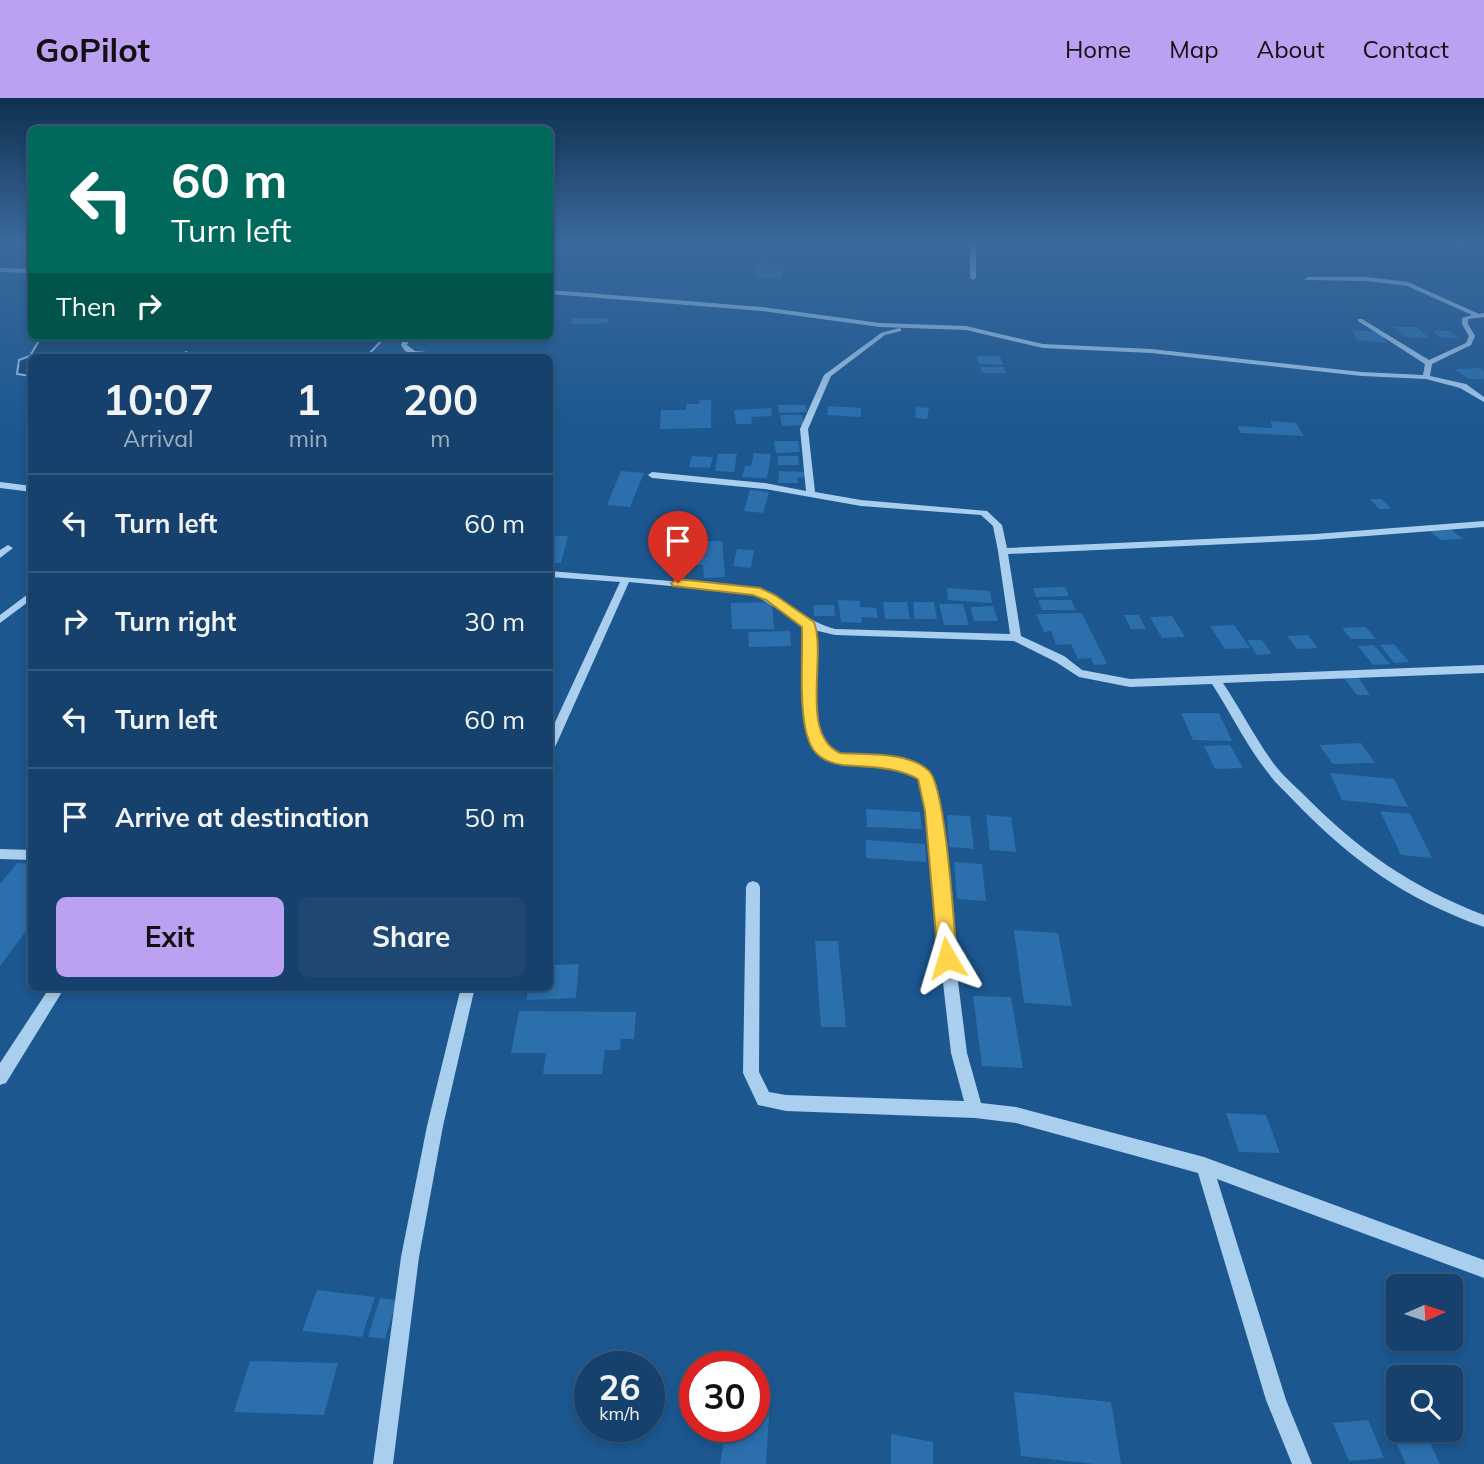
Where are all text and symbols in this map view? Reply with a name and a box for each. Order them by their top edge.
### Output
text: GoPilot [35,29,150,70]
text: Home [1065,34,1131,64]
text: Map [1169,34,1219,64]
text: About [1257,34,1325,64]
text: Contact [1363,34,1449,64]
text: 60 m [171,149,287,210]
icon: left [56,154,147,245]
text: Turn left [171,210,291,250]
icon: right [130,287,168,325]
text: Then [56,290,116,323]
text: 10:07 [103,373,214,426]
text: 1 [296,373,321,426]
text: 200 [403,373,478,426]
text: Arrival [123,424,194,453]
text: min [289,424,328,453]
text: m [430,424,451,453]
icon: left [56,504,94,542]
text: Turn left [115,507,217,540]
text: 60 m [464,507,525,540]
pin [648,511,708,583]
icon: arrive [659,522,697,560]
icon: right [56,602,94,640]
text: Turn right [115,605,236,638]
text: 30 m [464,605,525,638]
icon: left [56,700,94,738]
text: Turn left [115,703,217,736]
text: 60 m [464,703,525,736]
icon: arrive [56,798,94,836]
text: Arrive at destination [115,801,370,834]
text: 50 m [464,801,525,834]
button: Exit [56,897,284,977]
button: Share [298,897,525,977]
position arrow [910,921,984,995]
north arrow [1386,1274,1463,1351]
map controls [1386,1274,1463,1442]
speed limit sign: 30 [679,1351,770,1442]
text: 26 [598,1365,641,1409]
button: search [1386,1365,1463,1442]
text: km/h [599,1402,640,1425]

